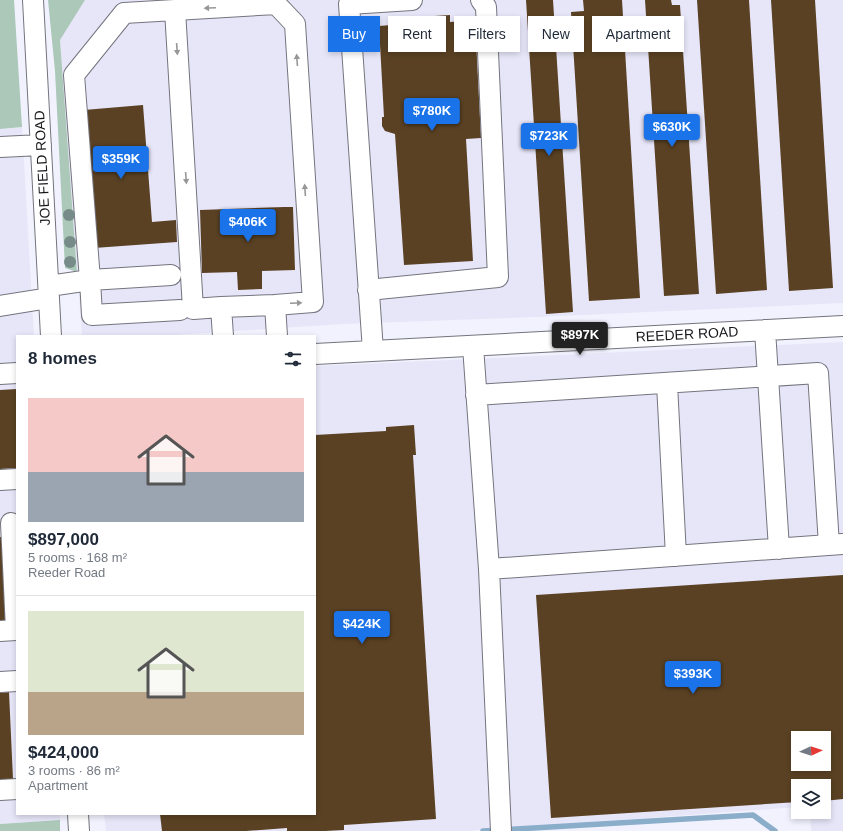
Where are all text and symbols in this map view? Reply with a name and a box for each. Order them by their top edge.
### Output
one-way arrow [204,4,216,11]
chip: Buy [328,16,380,52]
chip: Rent [388,16,446,52]
chip: Filters [454,16,520,52]
chip: New [528,16,584,52]
chip: Apartment [592,16,684,52]
one-way arrow [174,43,181,55]
one-way arrow [294,54,301,66]
pin: $780K [404,98,460,132]
text: $780K [413,103,451,118]
street label: JOE FIELD ROAD [31,110,53,226]
pin: $630K [644,114,700,148]
text: $630K [653,119,691,134]
pin: $723K [521,123,577,157]
text: $723K [530,128,568,143]
pin: $359K [93,146,149,180]
text: $359K [102,151,140,166]
one-way arrow [182,172,189,184]
one-way arrow [302,184,309,196]
pin: $406K [220,209,276,243]
text: $406K [229,214,267,229]
one-way arrow [290,300,302,307]
pin: $897K [552,322,608,356]
street label: REEDER ROAD [635,323,739,345]
text: $897K [561,327,599,342]
icon: filters [282,348,304,370]
text: 8 homes [28,349,97,368]
icon: home [130,424,202,496]
text: $897,000 [28,530,99,549]
text: 5 rooms · 168 m² [28,550,127,565]
text: Reeder Road [28,565,105,580]
pin: $424K [334,611,390,645]
text: $424K [343,616,381,631]
icon: home [130,637,202,709]
pin: $393K [665,661,721,695]
text: $393K [674,666,712,681]
north arrow [791,731,831,771]
map controls [791,731,831,819]
text: $424,000 [28,743,99,762]
text: 3 rooms · 86 m² [28,763,120,778]
text: Apartment [28,778,88,793]
button: layers [791,779,831,819]

